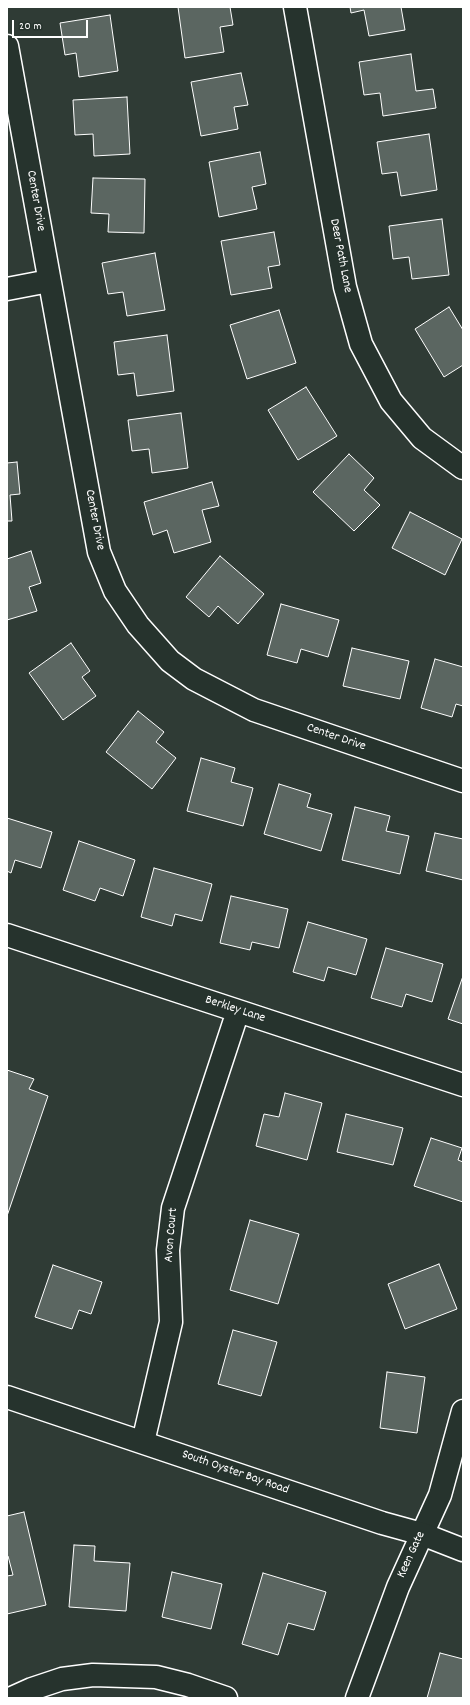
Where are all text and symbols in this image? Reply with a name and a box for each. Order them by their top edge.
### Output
scale bar [14,12,90,38]
text: 20 m [19,18,42,35]
street label: Center Drive [22,169,48,233]
street label: Deer Path Lane [325,218,355,294]
street label: Center Drive [80,488,108,552]
street label: Center Drive [304,721,368,755]
street label: Berkley Lane [203,993,267,1027]
street label: Avon Court [162,1207,182,1263]
street label: South Oyster Bay Road [179,1447,291,1499]
street label: Keen Gate [394,1529,430,1581]

